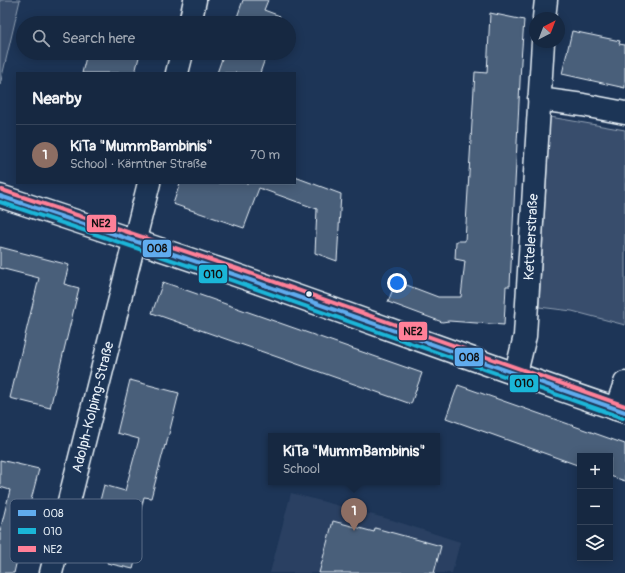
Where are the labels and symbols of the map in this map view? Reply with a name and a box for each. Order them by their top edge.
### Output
north arrow [529,12,565,48]
street label: Kettelerstraße [520,193,542,281]
line badge: NE2 [86,214,117,233]
text: NE2 [91,217,111,230]
line badge: 008 [142,239,172,258]
text: 008 [147,242,168,255]
line badge: 010 [198,264,228,284]
text: 010 [203,268,223,281]
your location [387,273,407,293]
unlabelled marker [304,289,314,299]
line badge: NE2 [398,321,428,341]
text: NE2 [403,325,423,338]
street label: Adolph-Kolping-Straße [68,340,118,474]
line badge: 008 [454,347,484,367]
text: 008 [459,351,480,364]
line badge: 010 [509,374,539,393]
text: 010 [514,377,534,390]
pin: 1 [341,498,367,531]
legend [10,499,142,563]
text: 008 [43,507,64,520]
text: 010 [43,525,62,538]
text: NE2 [43,543,62,556]

